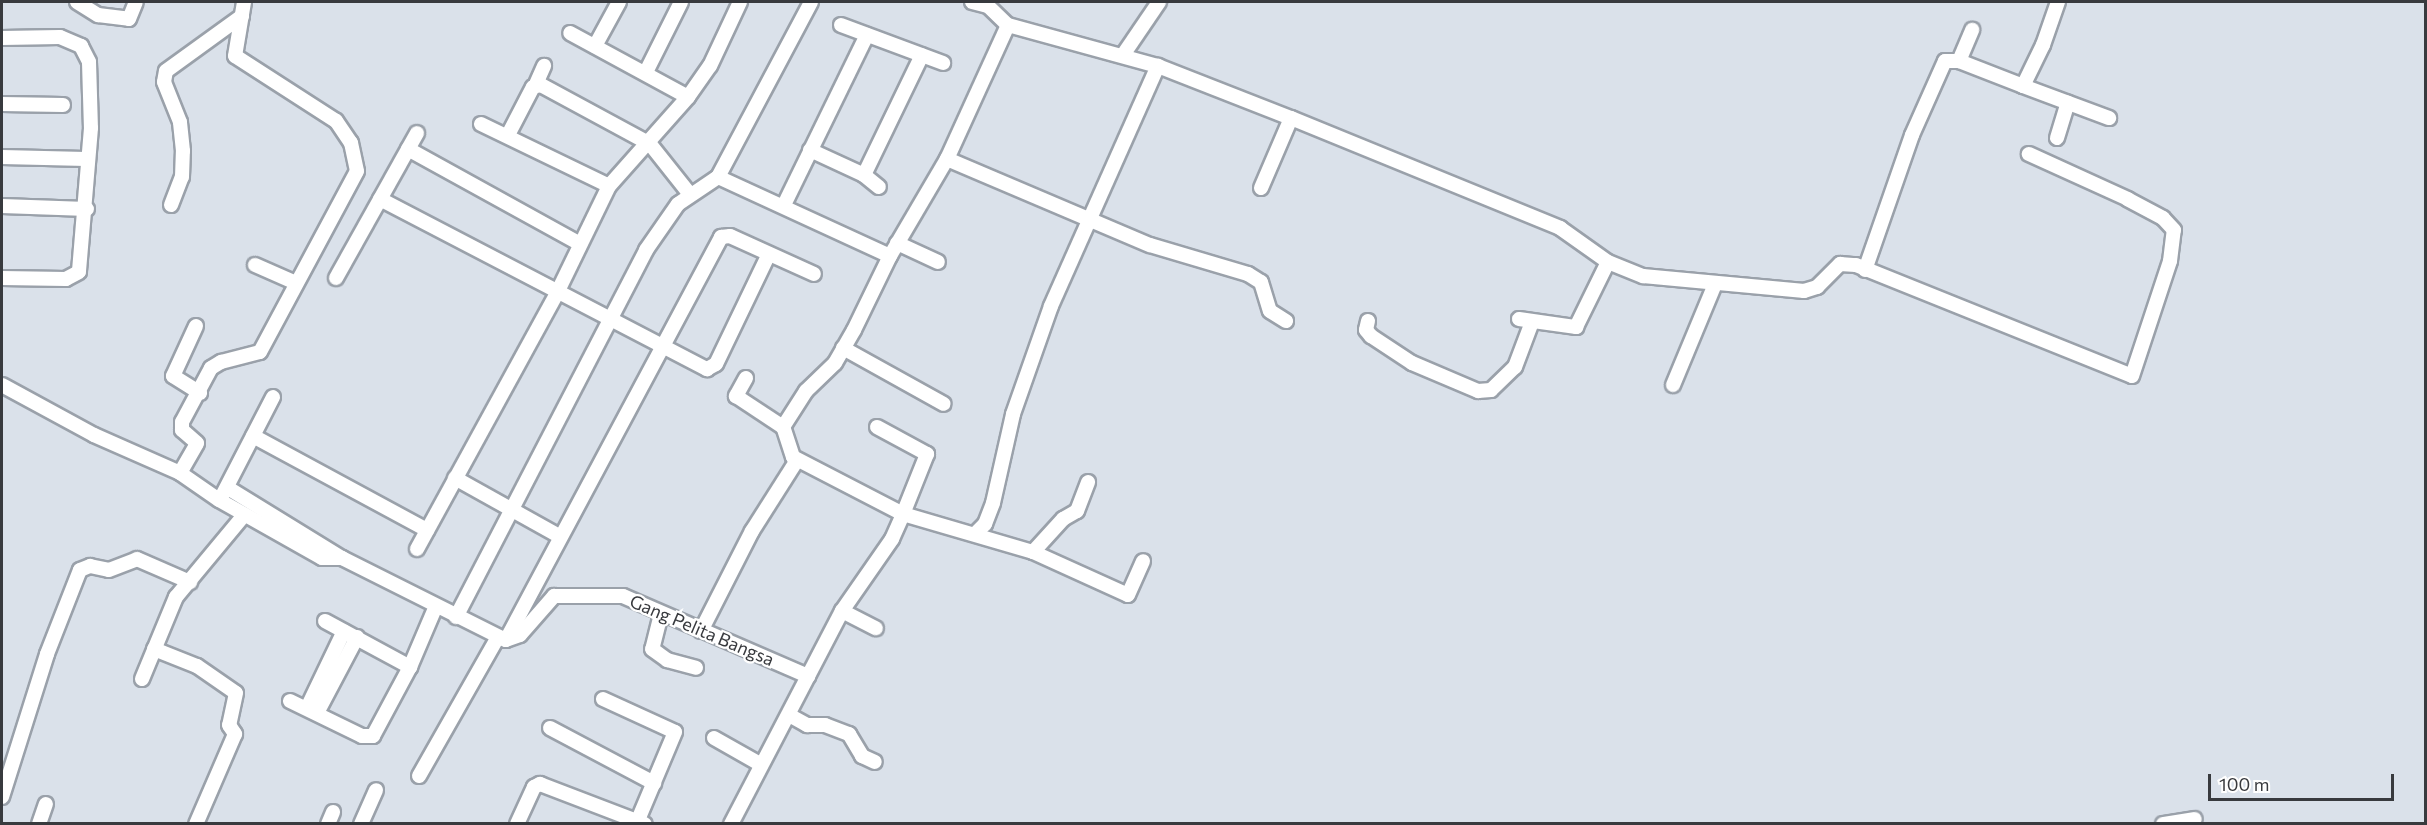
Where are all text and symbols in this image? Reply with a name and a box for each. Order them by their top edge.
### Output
street label: Gang Pelita Bangsa [627,590,777,670]
scale bar [2211,762,2397,800]
text: 100 m [2219,773,2269,795]

